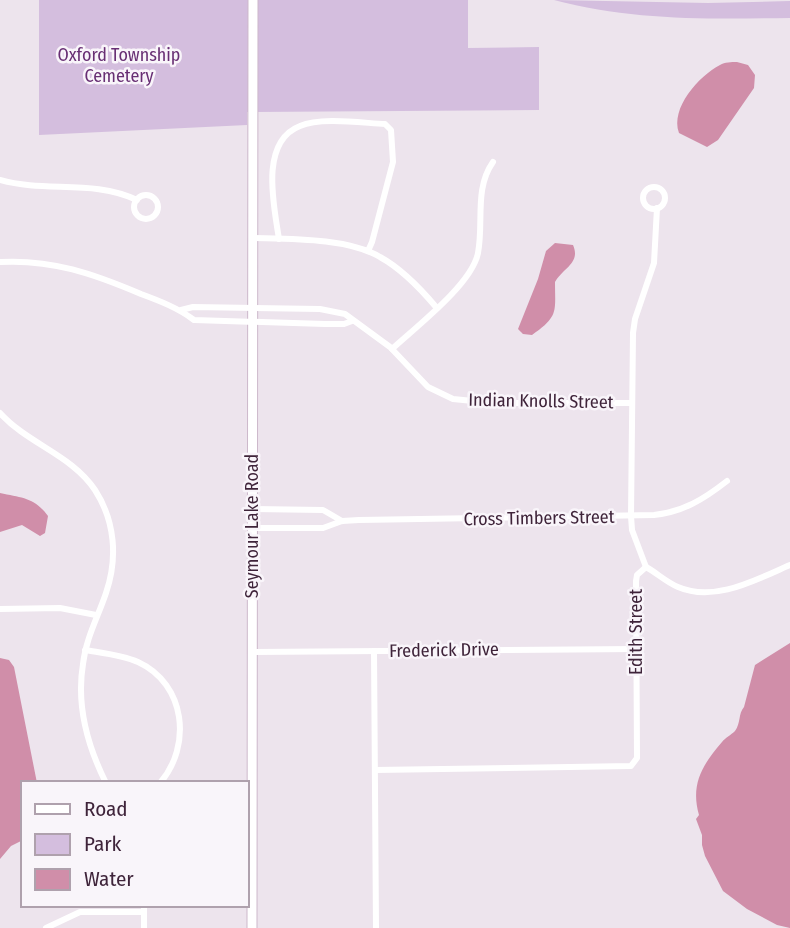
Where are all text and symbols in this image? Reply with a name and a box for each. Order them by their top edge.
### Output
park label: Oxford Township Cemetery [58,44,180,87]
street label: Indian Knolls Street [468,389,614,413]
street label: Seymour Lake Road [241,454,263,598]
street label: Cross Timbers Street [463,506,615,530]
street label: Edith Street [625,589,647,675]
street label: Frederick Drive [389,638,499,662]
legend [21,781,248,907]
text: Road [84,796,128,822]
text: Park [84,831,122,857]
text: Water [84,866,134,892]

